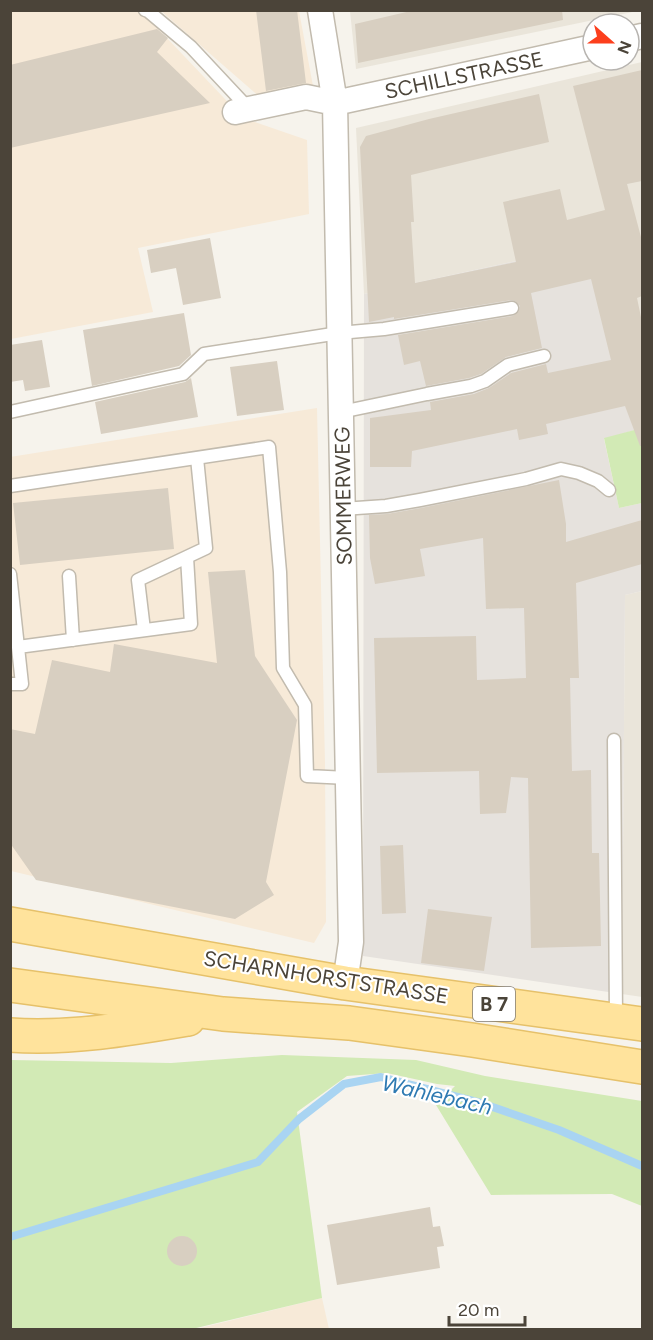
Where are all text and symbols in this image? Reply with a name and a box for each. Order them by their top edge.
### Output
north arrow [581,12,641,72]
text: N [613,38,636,56]
street label: SCHILLSTRASSE [382,46,546,104]
street label: SOMMERWEG [329,426,357,566]
street label: SCHARNHORSTSTRASSE [202,945,450,1009]
road number: B 7 [473,987,515,1021]
water label: Wahlebach [379,1069,495,1121]
scale bar [449,1289,526,1327]
text: 20 m [458,1299,499,1321]

